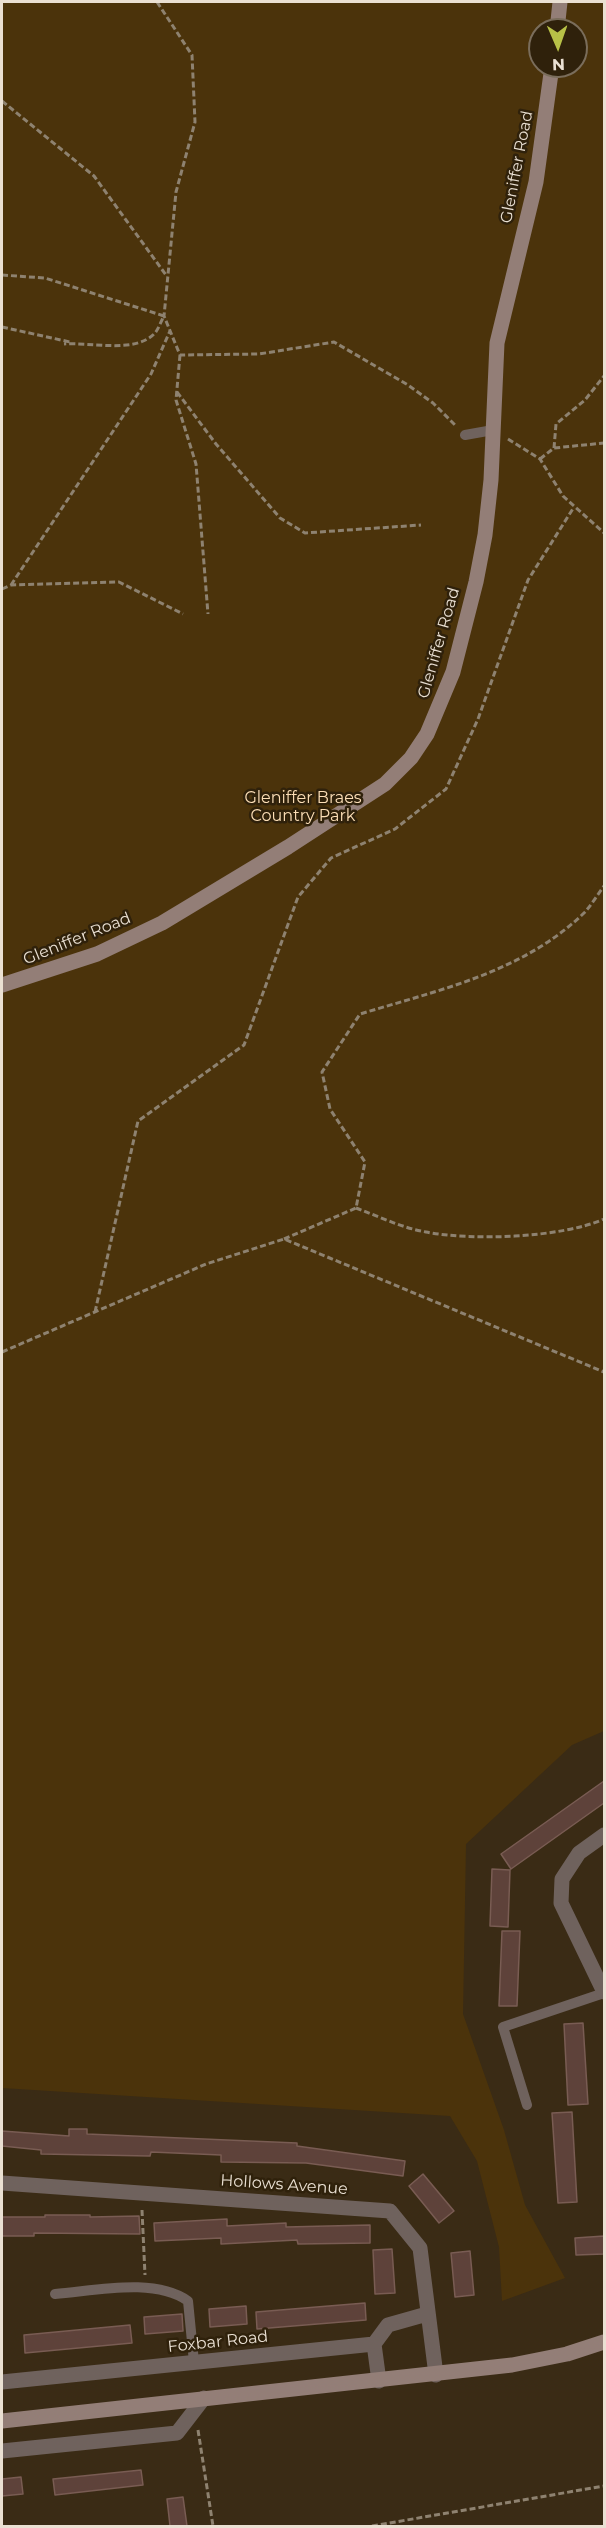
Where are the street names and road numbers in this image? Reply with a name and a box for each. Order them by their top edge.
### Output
street label: Gleniffer Road [497,109,537,225]
street label: Gleniffer Road [414,585,464,701]
street label: Gleniffer Road [20,909,134,969]
street label: Hollows Avenue [220,2171,348,2199]
street label: Foxbar Road [167,2327,269,2357]

